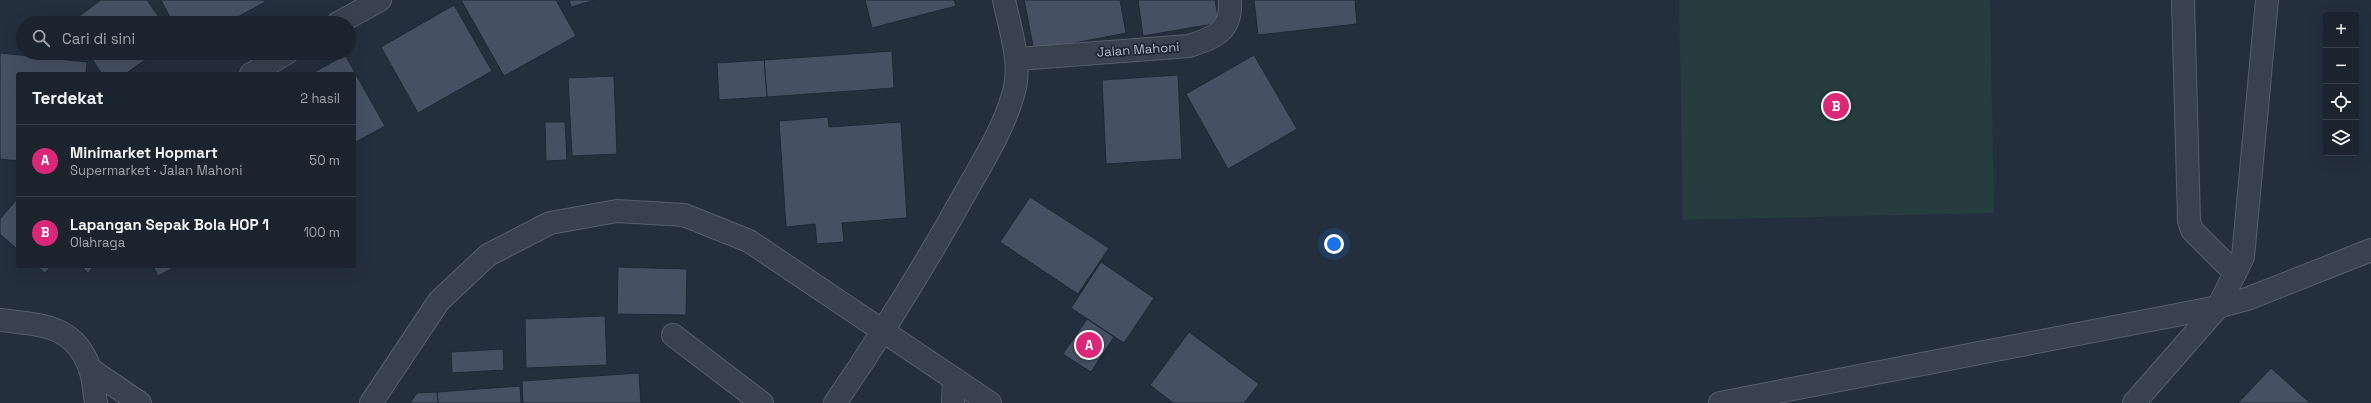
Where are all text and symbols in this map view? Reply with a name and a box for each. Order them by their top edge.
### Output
map controls [2323,12,2359,156]
button: + [2323,12,2359,48]
search box [16,16,356,60]
icon: search [30,27,52,49]
text: Cari di sini [62,29,135,48]
street label: Jalan Mahoni [1096,38,1180,61]
button: − [2323,48,2359,84]
button: locate [2323,84,2359,120]
text: Terdekat [32,87,104,109]
text: 2 hasil [300,90,340,107]
pin: B [1823,91,1849,121]
button: layers [2323,120,2359,156]
text: Minimarket Hopmart [70,143,218,162]
text: A [41,152,49,169]
text: 50 m [309,152,340,169]
text: Supermarket · Jalan Mahoni [70,162,242,179]
text: Lapangan Sepak Bola HOP 1 [70,215,269,234]
text: B [41,224,49,241]
text: 100 m [303,224,340,241]
text: Olahraga [70,234,125,251]
your location [1324,234,1344,254]
pin: A [1076,330,1102,360]

